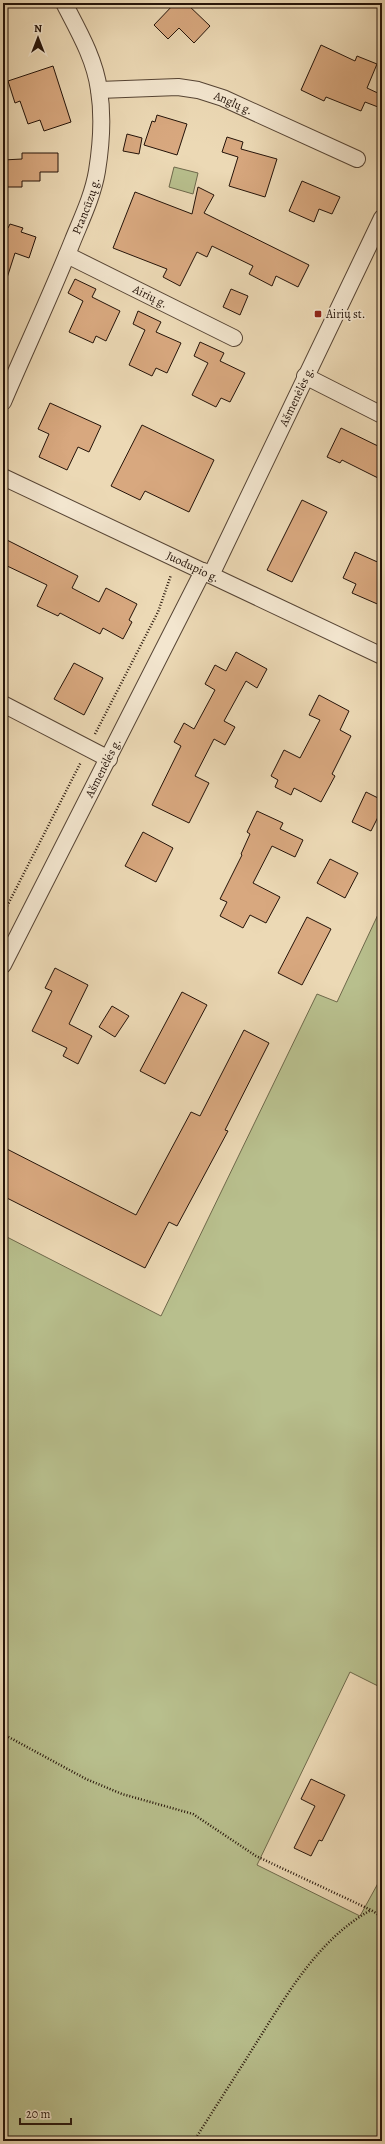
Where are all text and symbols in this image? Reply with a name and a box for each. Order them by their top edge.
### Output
north arrow [18,18,58,58]
text: N [34,21,42,36]
street label: Anglų g. [211,87,255,119]
street label: Prancūzų g. [68,176,103,237]
street label: Airių g. [129,281,170,312]
place label: Airių st. [325,306,365,322]
marker: Airių st. [313,309,323,319]
street label: Ašmenėlės g. [275,364,318,430]
street label: Juodupio g. [164,547,222,586]
street label: Ašmenėlės g. [81,736,125,801]
scale bar [20,2100,71,2126]
text: 20 m [26,2106,50,2122]

